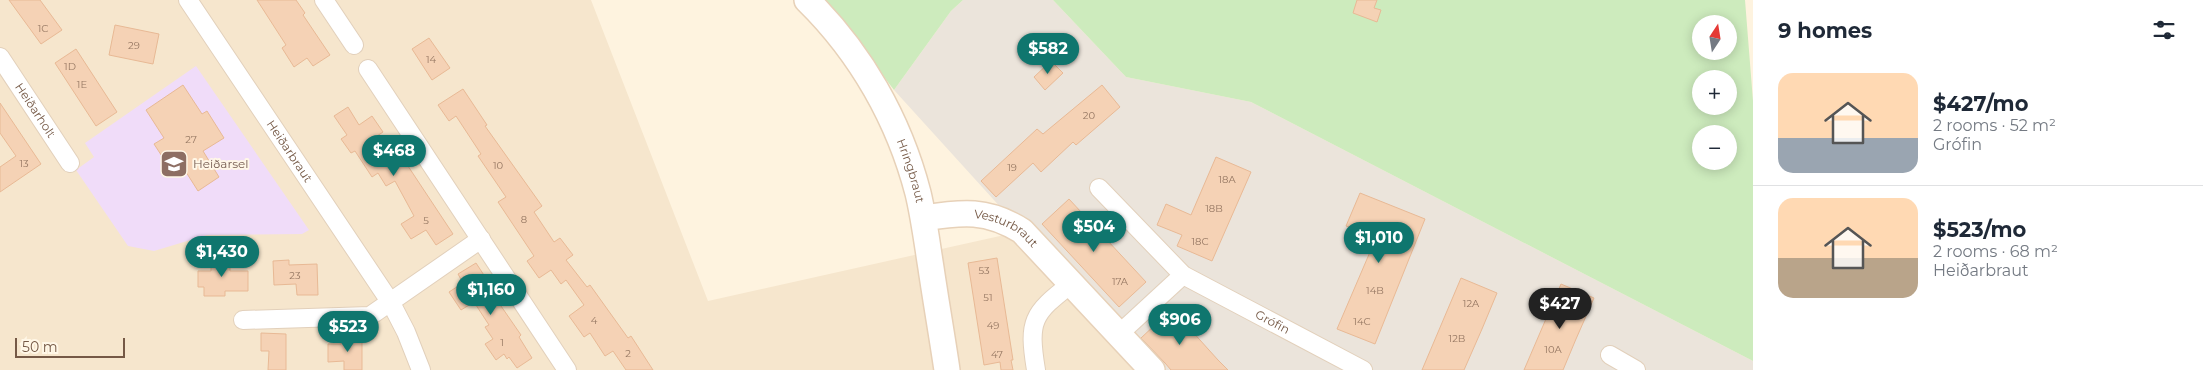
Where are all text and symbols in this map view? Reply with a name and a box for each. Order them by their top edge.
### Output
north arrow [1692,15,1738,60]
map controls [1692,15,1737,170]
icon: filters [2150,16,2178,44]
text: 9 homes [1778,18,1872,43]
house number: 1C [38,22,48,35]
pin: $582 [1018,32,1078,75]
house number: 29 [128,39,140,52]
text: $582 [1028,39,1068,58]
house number: 14 [426,53,436,66]
house number: 1D [64,60,76,73]
button: + [1692,70,1737,115]
house number: 1E [77,78,87,91]
street label: Heiðarholt [12,80,59,141]
text: $427/mo [1933,91,2028,116]
icon: home [1818,93,1878,153]
house number: 20 [1083,109,1096,122]
text: 2 rooms · 52 m² [1933,116,2056,135]
street label: Heiðarbraut [264,117,316,185]
button: − [1692,125,1737,170]
house number: 27 [185,133,197,146]
pin: $468 [364,134,424,177]
text: Grófin [1933,135,1982,154]
street label: Hringbraut [894,136,928,204]
text: $468 [373,141,415,160]
school or university icon: Heiðarsel [159,149,189,179]
place label: Heiðarsel [193,156,249,171]
house number: 13 [19,157,29,170]
house number: 10 [493,159,503,172]
house number: 19 [1007,161,1017,174]
house number: 18A [1218,173,1236,186]
house number: 18B [1205,202,1223,215]
street label: Vesturbraut [973,206,1041,250]
pin: $504 [1064,210,1124,253]
house number: 8 [521,213,527,226]
house number: 5 [423,214,429,227]
text: $504 [1073,217,1115,236]
text: $523/mo [1933,217,2026,242]
icon: home [1818,218,1878,278]
pin: $1,010 [1338,222,1420,264]
text: $1,010 [1355,228,1403,247]
house number: 18C [1191,235,1209,248]
pin: $1,430 [181,236,263,278]
text: $1,430 [196,242,248,261]
text: 2 rooms · 68 m² [1933,242,2058,261]
text: Heiðarbraut [1933,261,2028,280]
house number: 53 [978,264,990,277]
house number: 23 [289,269,301,282]
pin: $1,160 [450,274,532,316]
house number: 17A [1112,275,1129,288]
text: $1,160 [467,280,515,299]
house number: 14B [1366,284,1384,297]
pin: $427 [1530,288,1590,330]
house number: 51 [983,291,993,304]
text: $427 [1540,294,1580,313]
house number: 12A [1463,297,1480,310]
pin: $906 [1150,304,1210,346]
street label: Grófin [1253,306,1292,337]
pin: $523 [318,310,378,353]
text: $906 [1159,310,1201,329]
house number: 4 [591,314,598,327]
house number: 14C [1353,315,1371,328]
text: $523 [329,317,367,336]
house number: 49 [987,319,999,332]
house number: 12B [1449,332,1465,345]
scale bar [15,335,125,358]
house number: 1 [500,336,504,349]
text: 50 m [22,338,58,356]
house number: 10A [1544,343,1562,356]
house number: 2 [625,347,631,360]
house number: 47 [991,348,1003,361]

